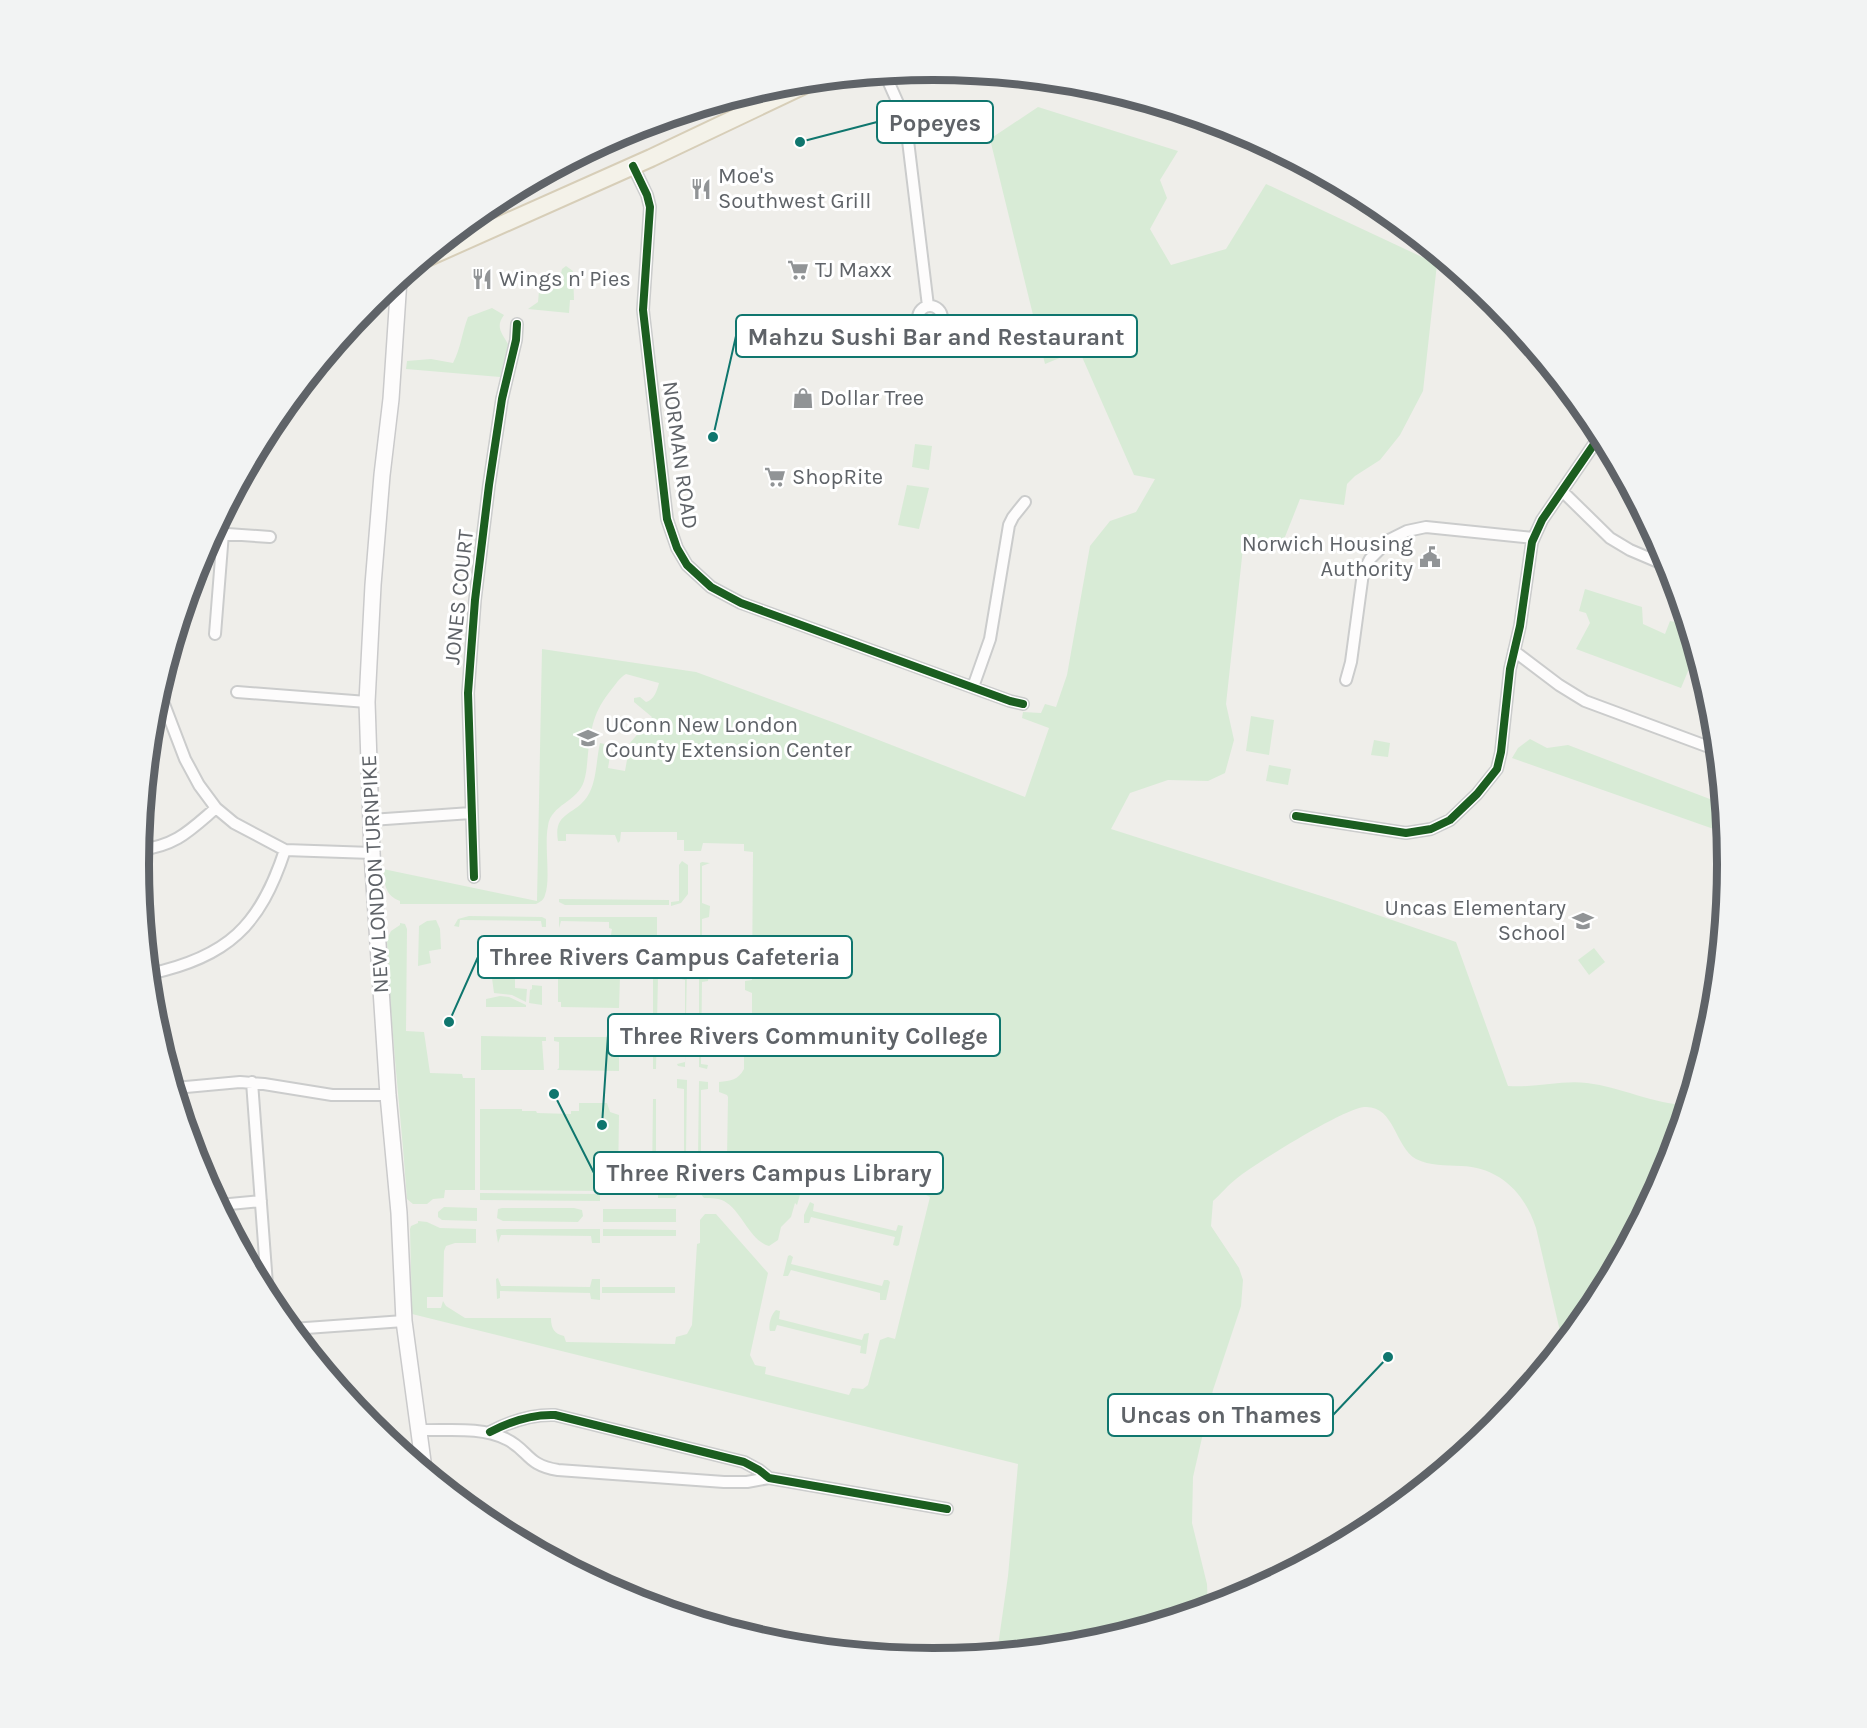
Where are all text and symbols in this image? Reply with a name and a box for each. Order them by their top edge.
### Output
callout: Popeyes [877,101,993,143]
text: Popeyes [889,109,981,137]
place label: Moe's Southwest Grill [718,163,871,214]
restaurant icon: Moe's Southwest Grill [689,177,713,201]
place label: TJ Maxx [815,257,892,283]
supermarket icon: TJ Maxx [786,258,810,282]
place label: Wings n' Pies [499,266,631,292]
restaurant icon: Wings n' Pies [470,267,494,291]
callout: Mahzu Sushi Bar and Restaurant [736,315,1137,357]
text: Mahzu Sushi Bar and Restaurant [747,323,1125,351]
street label: NORMAN ROAD [657,379,703,531]
place label: Dollar Tree [820,385,924,411]
shop icon: Dollar Tree [791,386,815,410]
place label: ShopRite [792,464,883,490]
supermarket icon: ShopRite [763,465,787,489]
street label: JONES COURT [439,528,479,666]
place label: Norwich Housing Authority [1242,531,1414,582]
public building icon: Norwich Housing Authority [1418,545,1442,569]
place label: UConn New London County Extension Center [605,712,852,763]
school or university icon: UConn New London County Extension Center [576,726,600,750]
street label: NEW LONDON TURNPIKE [356,754,394,994]
place label: Uncas Elementary School [1385,895,1566,946]
school or university icon: Uncas Elementary School [1571,909,1595,933]
callout: Three Rivers Campus Cafeteria [478,936,852,978]
text: Three Rivers Campus Cafeteria [490,943,840,971]
callout: Three Rivers Community College [608,1014,1000,1056]
text: Three Rivers Community College [620,1022,988,1050]
callout: Three Rivers Campus Library [594,1152,943,1194]
text: Three Rivers Campus Library [606,1159,932,1187]
callout: Uncas on Thames [1108,1394,1333,1436]
text: Uncas on Thames [1120,1401,1322,1429]

